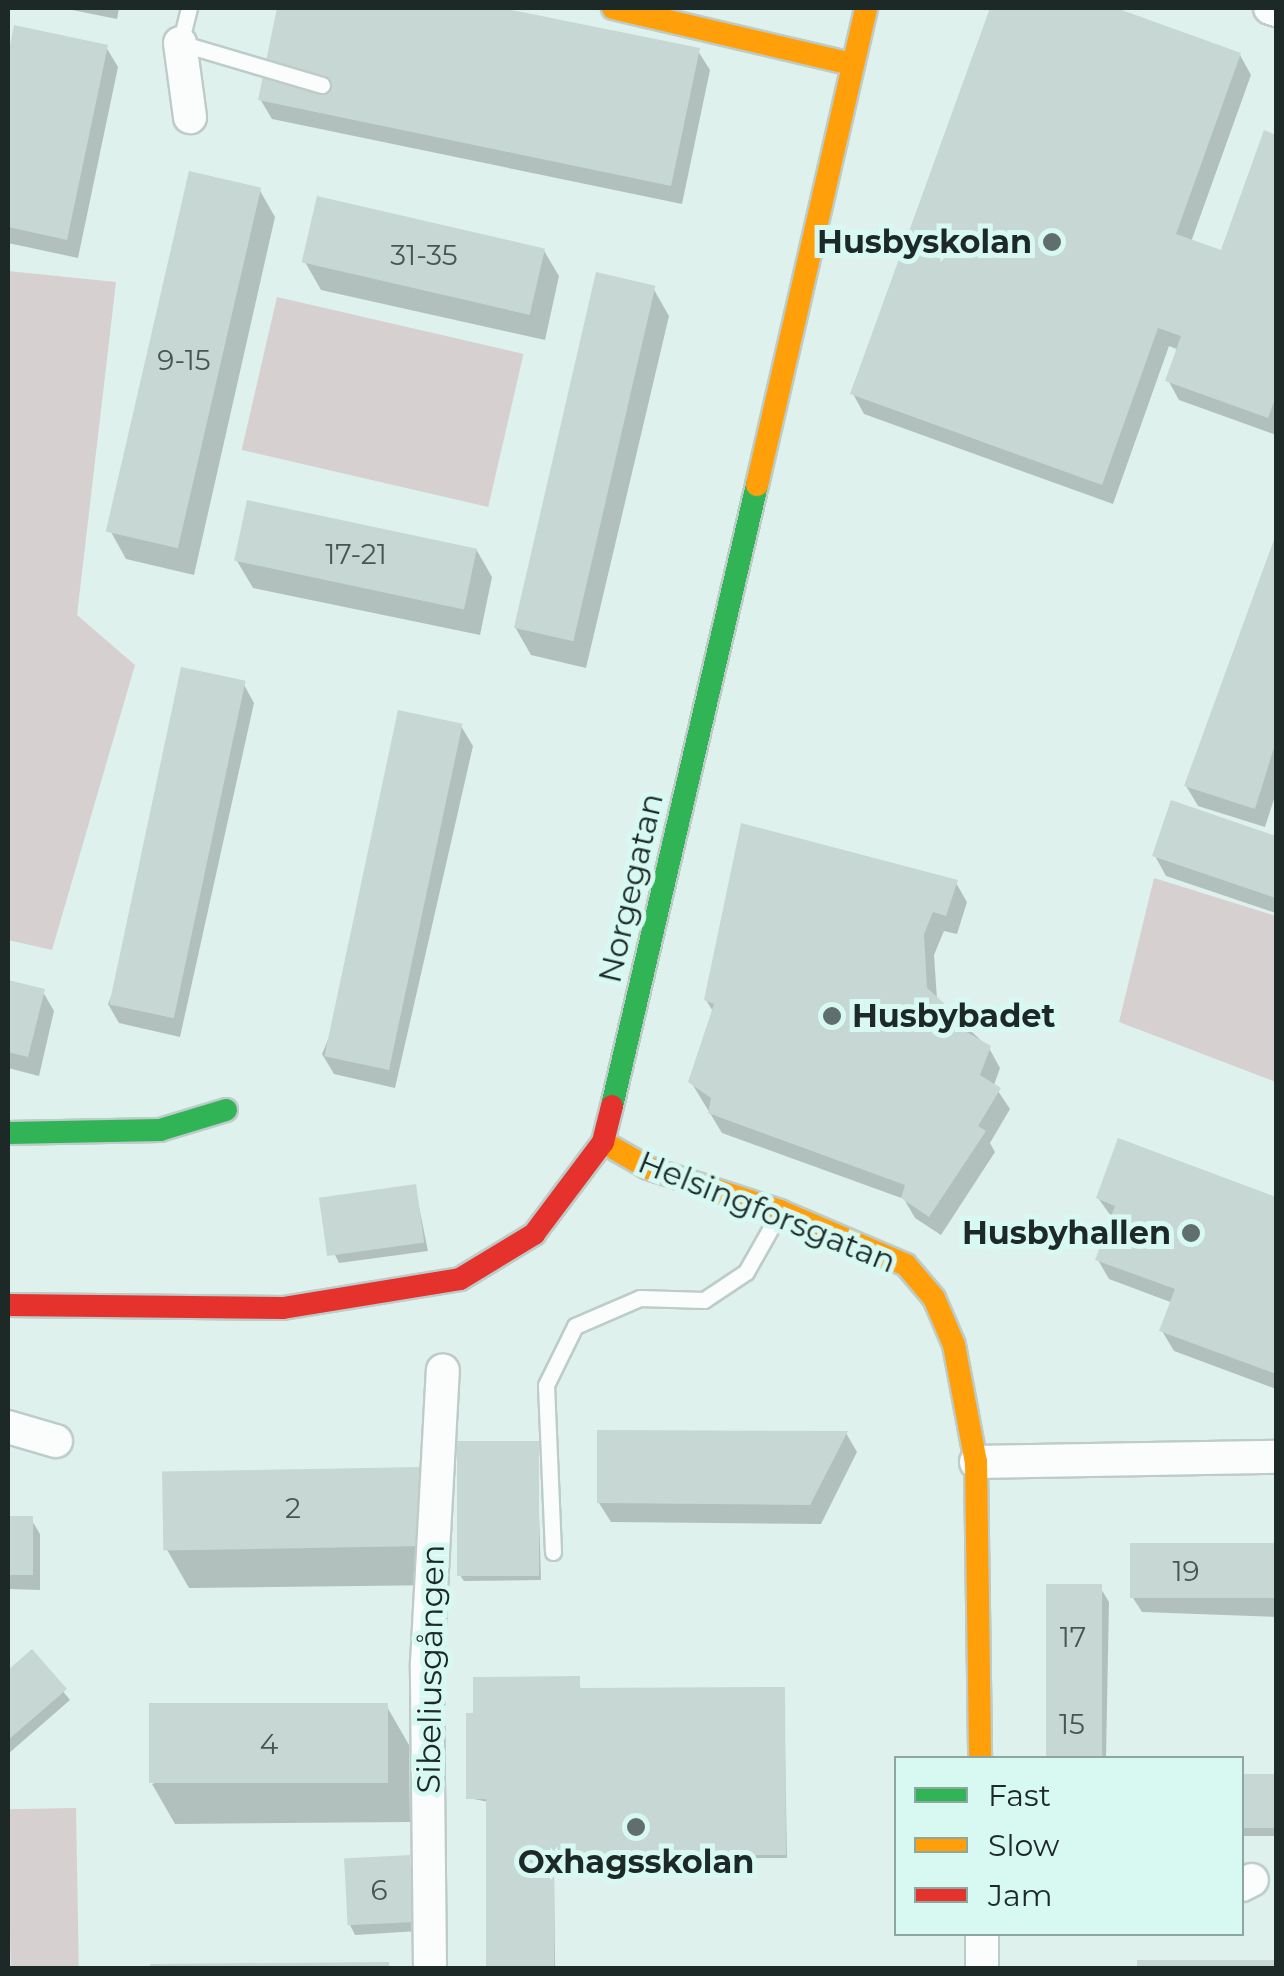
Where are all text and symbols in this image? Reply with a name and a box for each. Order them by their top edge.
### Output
place label: Husbyskolan [817,223,1032,261]
marker: Husbyskolan [1041,231,1063,253]
house number: 31-35 [390,238,458,272]
house number: 9-15 [157,343,211,377]
house number: 17-21 [325,537,387,571]
street label: Norgegatan [591,789,671,987]
place label: Husbybadet [852,997,1055,1035]
marker: Husbybadet [821,1005,843,1027]
street label: Helsingforsgatan [633,1143,901,1281]
place label: Husbyhallen [962,1214,1171,1252]
marker: Husbyhallen [1180,1222,1202,1244]
house number: 2 [285,1491,301,1525]
street label: Sibeliusgången [410,1544,452,1794]
house number: 19 [1172,1554,1200,1588]
house number: 17 [1060,1620,1086,1654]
house number: 15 [1059,1707,1085,1741]
house number: 4 [260,1727,278,1761]
legend [894,1756,1244,1936]
text: Fast [988,1777,1051,1814]
marker: Oxhagsskolan [625,1816,647,1838]
text: Slow [988,1827,1059,1864]
place label: Oxhagsskolan [518,1843,754,1881]
house number: 6 [370,1873,388,1907]
text: Jam [988,1877,1053,1914]

